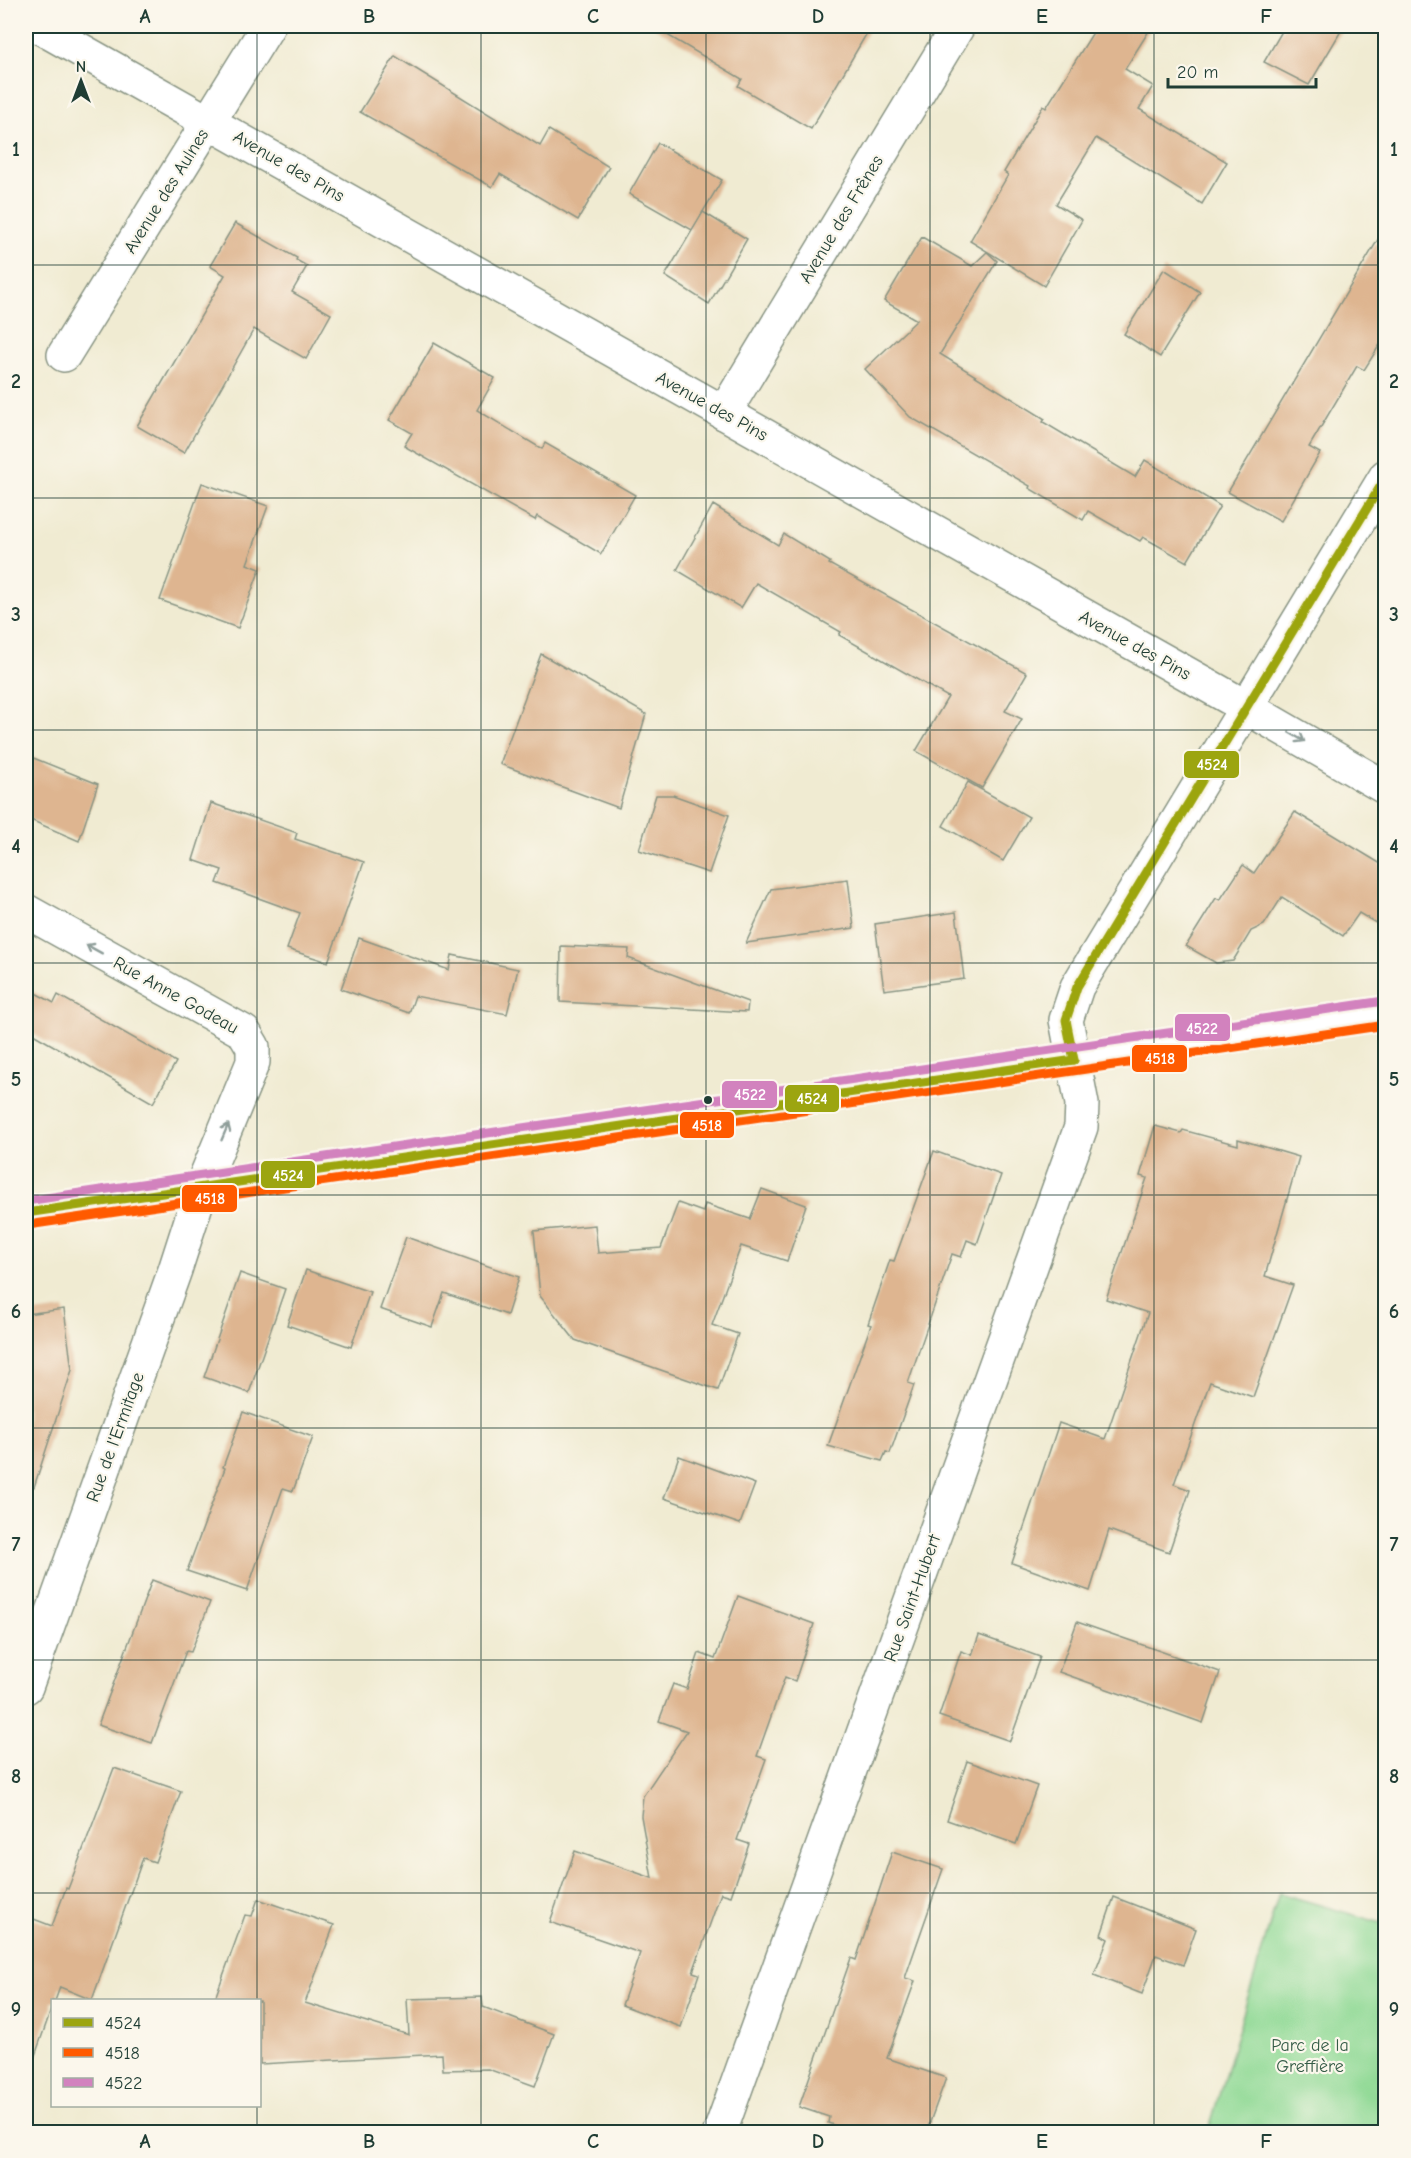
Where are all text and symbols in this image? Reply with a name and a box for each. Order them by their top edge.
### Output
text: A [139,5,151,28]
text: B [363,5,375,28]
text: C [587,5,599,28]
text: D [812,5,824,28]
text: E [1036,5,1048,28]
text: F [1260,5,1272,28]
north arrow [51,51,111,111]
scale bar [1168,51,1316,89]
text: N [76,58,86,76]
text: 20 m [1177,62,1218,83]
street label: Avenue des Aulnes [120,125,213,257]
street label: Avenue des Pins [230,126,348,207]
text: 1 [12,138,20,161]
text: 1 [1390,138,1398,161]
street label: Avenue des Frênes [795,152,888,287]
street label: Avenue des Pins [652,367,771,446]
text: 2 [11,370,21,393]
text: 2 [1389,370,1399,393]
text: 3 [11,603,21,626]
text: 3 [1389,603,1399,626]
street label: Avenue des Pins [1075,606,1194,685]
one-way arrow [1288,731,1305,743]
line badge: 4524 [1183,750,1240,779]
text: 4524 [1197,756,1228,774]
text: 4 [11,835,21,858]
text: 4 [1389,835,1399,858]
one-way arrow [86,943,104,954]
street label: Rue Anne Godeau [110,952,242,1039]
line badge: 4522 [1174,1013,1231,1042]
text: 4522 [1186,1020,1218,1038]
line badge: 4518 [1131,1044,1188,1073]
text: 4518 [1145,1050,1175,1068]
text: 5 [11,1068,21,1091]
text: 5 [1389,1068,1399,1091]
line badge: 4522 [721,1080,778,1109]
line badge: 4524 [784,1084,840,1113]
text: 4522 [734,1086,766,1104]
text: 4524 [797,1090,828,1108]
unlabelled marker [702,1094,714,1106]
line badge: 4518 [679,1111,735,1139]
text: 4518 [692,1117,722,1135]
one-way arrow [220,1124,231,1142]
line badge: 4524 [260,1160,316,1189]
text: 4524 [273,1167,304,1185]
line badge: 4518 [181,1184,238,1213]
text: 4518 [195,1190,225,1208]
text: 6 [11,1300,21,1323]
text: 6 [1389,1300,1399,1323]
street label: Rue de l'Ermitage [82,1369,149,1505]
street label: Rue Saint-Hubert [880,1531,946,1665]
text: 7 [12,1533,21,1556]
text: 7 [1390,1533,1399,1556]
text: 8 [11,1765,21,1788]
text: 8 [1389,1765,1399,1788]
text: 9 [11,1998,21,2021]
text: 9 [1389,1998,1399,2021]
legend [51,1999,261,2107]
text: 4524 [105,2013,142,2034]
park label: Parc de la Greffière [1271,2035,1349,2077]
text: 4518 [105,2043,140,2064]
text: 4522 [105,2073,142,2094]
text: A [139,2130,151,2153]
text: B [363,2130,375,2153]
text: C [587,2130,599,2153]
text: D [812,2130,824,2153]
text: E [1036,2130,1048,2153]
text: F [1260,2130,1272,2153]

